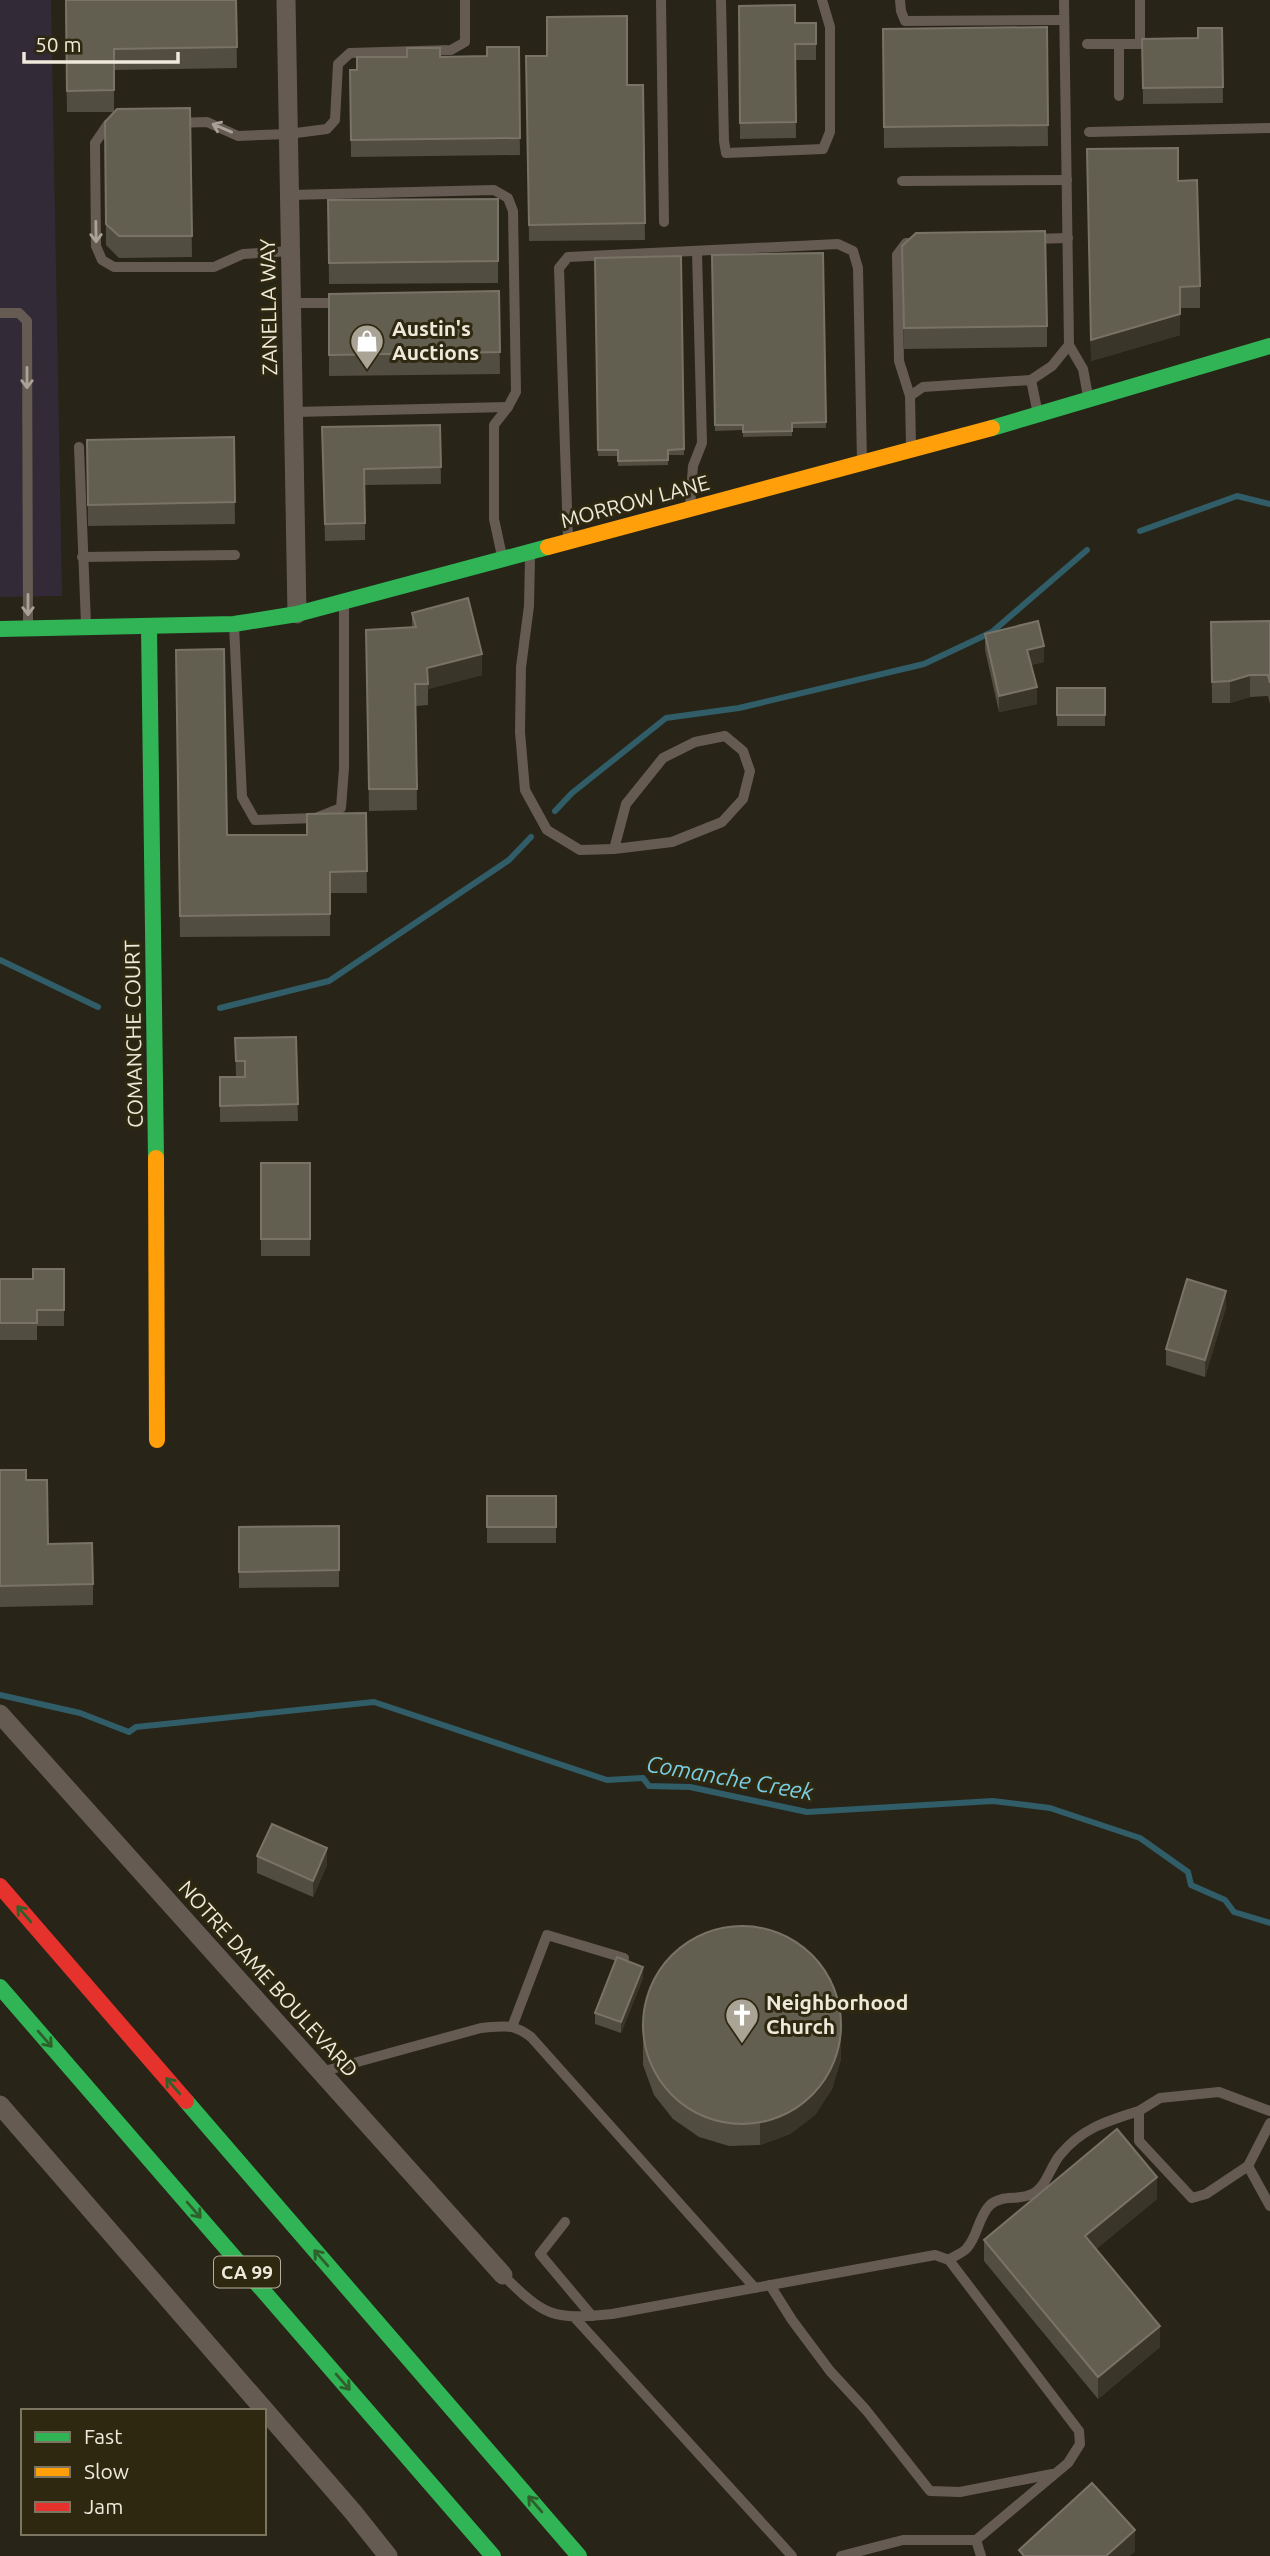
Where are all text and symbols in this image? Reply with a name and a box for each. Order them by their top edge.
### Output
scale bar [24,21,178,65]
text: 50 m [35,32,82,56]
one-way arrow [212,121,233,134]
one-way arrow [89,221,103,244]
street label: ZANELLA WAY [255,239,281,376]
place label: Austin's Auctions [392,316,479,364]
shop icon: Austin's Auctions [348,322,386,371]
one-way arrow [20,366,34,389]
street label: MORROW LANE [558,470,712,532]
one-way arrow [21,594,35,617]
street label: COMANCHE COURT [119,940,147,1128]
water label: Comanche Creek [645,1751,816,1805]
street label: NOTRE DAME BOULEVARD [174,1875,363,2081]
one-way arrow [16,1905,32,1923]
place label: Neighborhood Church [766,1990,908,2038]
church icon: Neighborhood Church [723,1996,761,2045]
one-way arrow [37,2029,53,2047]
one-way arrow [165,2077,181,2095]
one-way arrow [186,2201,202,2219]
one-way arrow [313,2249,329,2267]
road number: CA 99 [214,2256,280,2288]
one-way arrow [335,2373,351,2391]
legend [21,2409,266,2535]
text: Fast [84,2424,122,2448]
text: Slow [84,2459,129,2483]
text: Jam [84,2494,123,2518]
one-way arrow [527,2496,543,2514]

